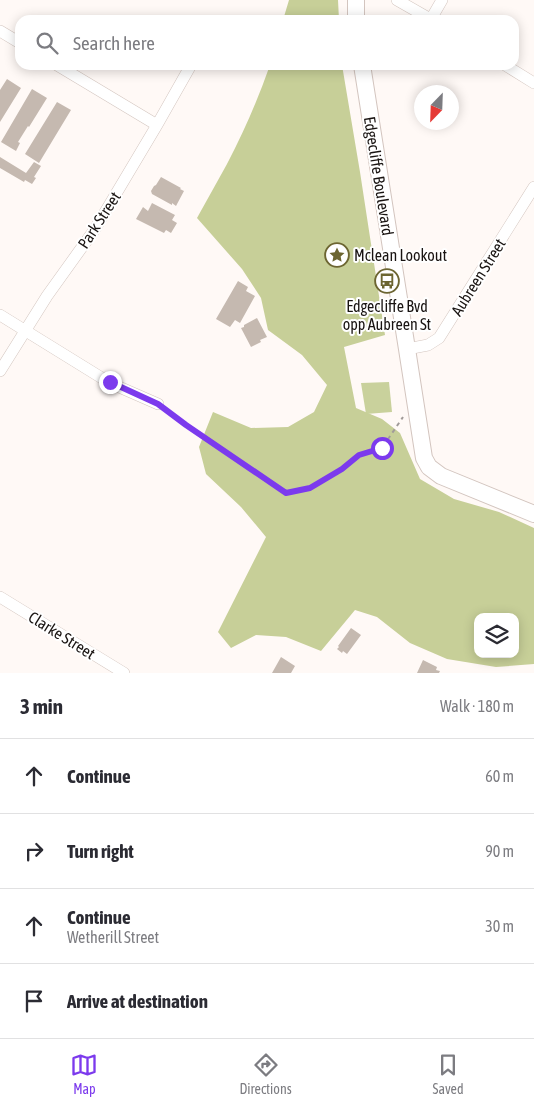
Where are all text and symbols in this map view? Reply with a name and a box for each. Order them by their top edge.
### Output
search box [15,15,519,70]
icon: search [33,29,61,57]
text: Search here [73,32,155,54]
north arrow [414,85,459,130]
street label: Edgecliffe Boulevard [360,115,397,237]
street label: Park Street [74,188,124,252]
street label: Aubreen Street [447,235,509,319]
place icon: Mclean Lookout [324,242,350,268]
place label: Mclean Lookout [354,246,448,264]
bus stop icon: Edgecliffe Bvd opp Aubreen St [374,268,400,294]
place label: Edgecliffe Bvd opp Aubreen St [343,297,432,334]
route end [99,371,122,394]
route start [371,437,394,460]
street label: Clarke Street [25,608,99,663]
map controls [474,613,519,658]
button: layers [474,613,519,658]
text: 3 min [20,694,63,718]
text: Walk · 180 m [440,697,514,715]
icon: ahead [20,762,48,790]
text: Continue [67,765,131,787]
text: 60 m [485,767,514,785]
icon: right [20,837,48,865]
text: Turn right [67,840,134,862]
text: 90 m [485,842,514,860]
text: Continue [67,906,131,928]
icon: ahead [20,912,48,940]
text: 30 m [485,917,514,935]
text: Wetherill Street [67,928,159,946]
icon: arrive [20,987,48,1015]
text: Arrive at destination [67,990,208,1012]
tab: Map [70,1051,98,1097]
tab: Directions [239,1051,292,1097]
tab: Saved [433,1051,464,1097]

